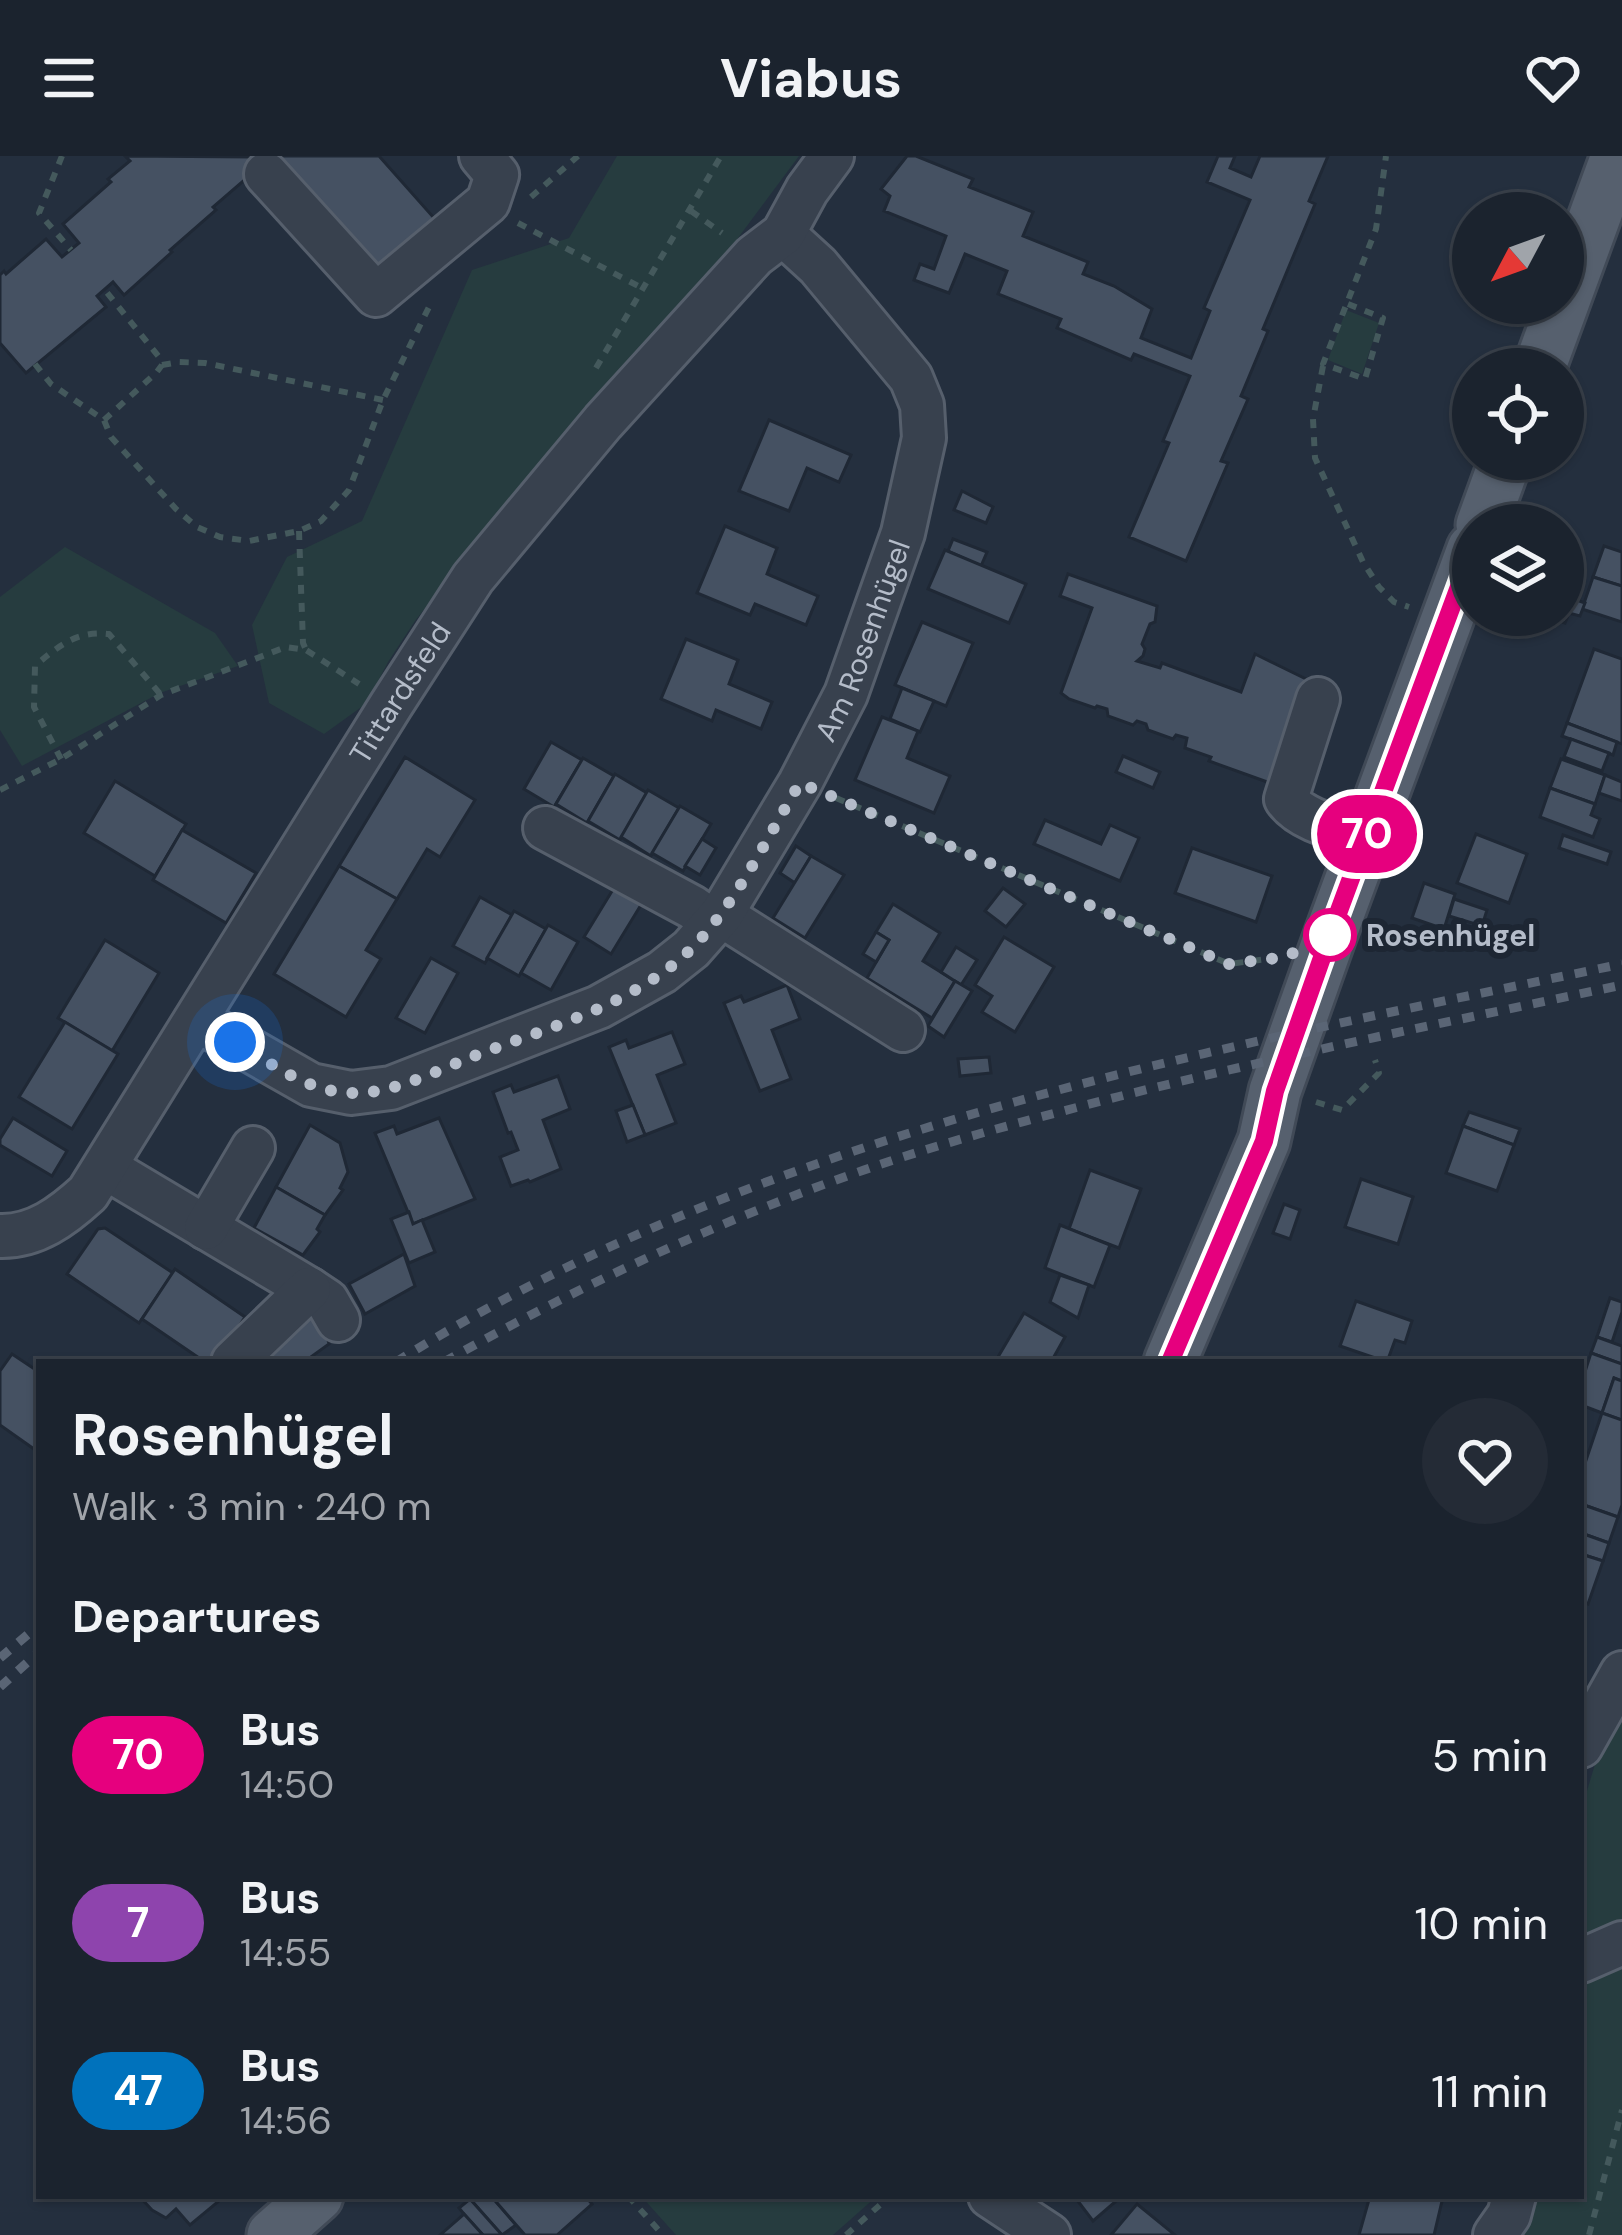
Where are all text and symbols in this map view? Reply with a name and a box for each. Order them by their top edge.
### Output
text: Viabus [720,43,902,114]
icon: menu [36,45,102,111]
icon: heart [1520,45,1586,111]
north arrow [1452,192,1584,324]
map controls [1452,192,1584,636]
button: locate [1452,348,1584,480]
button: layers [1452,504,1584,636]
street label: Am Rosenhügel [805,534,919,748]
street label: Tittardsfeld [340,614,459,771]
line badge: 70 [1313,795,1421,873]
text: 70 [1341,806,1393,861]
marker: Rosenhügel [1305,910,1355,960]
place label: Rosenhügel [1366,916,1535,955]
your location [205,1012,265,1072]
text: Rosenhügel [72,1398,394,1473]
button: heart [1422,1398,1548,1524]
text: Walk · 3 min · 240 m [72,1481,432,1532]
text: Departures [72,1587,321,1646]
text: Bus [240,1700,320,1759]
text: 5 min [1432,1726,1548,1785]
text: 70 [112,1727,164,1782]
text: 14:50 [240,1759,334,1810]
text: Bus [240,1868,320,1927]
text: 10 min [1414,1894,1548,1953]
text: 7 [127,1895,149,1950]
text: 14:55 [240,1927,331,1978]
text: Bus [240,2036,320,2095]
text: 11 min [1431,2062,1548,2121]
text: 47 [113,2063,163,2118]
text: 14:56 [240,2095,332,2146]

